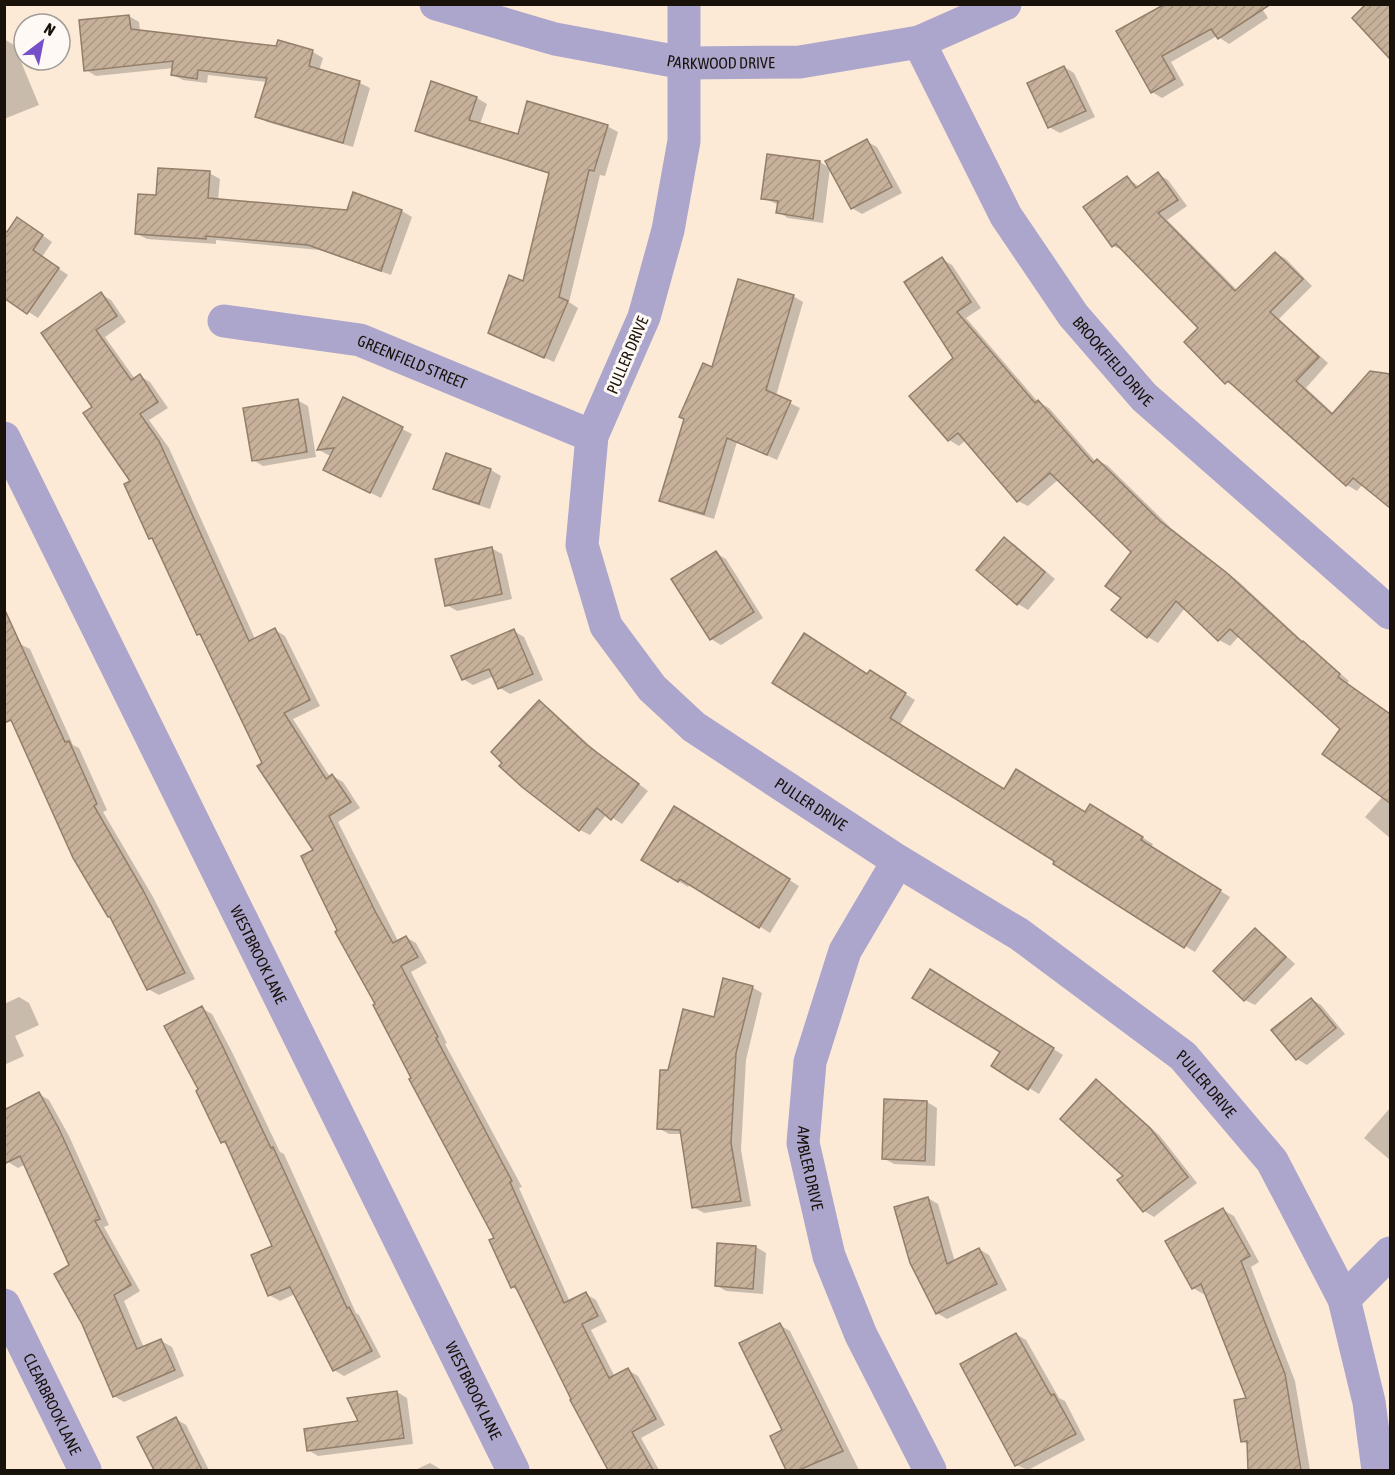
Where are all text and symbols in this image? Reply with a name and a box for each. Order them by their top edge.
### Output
north arrow [12,12,72,72]
text: N [41,19,59,39]
street label: PARKWOOD DRIVE [665,51,775,72]
street label: PULLER DRIVE [603,313,651,396]
street label: BROOKFIELD DRIVE [1069,313,1157,410]
street label: GREENFIELD STREET [355,331,470,392]
street label: PULLER DRIVE [772,774,851,834]
street label: WESTBROOK LANE [227,903,291,1007]
street label: PULLER DRIVE [1174,1046,1240,1121]
street label: AMBLER DRIVE [794,1126,827,1212]
street label: WESTBROOK LANE [442,1339,506,1442]
street label: CLEARBROOK LANE [20,1350,85,1458]

